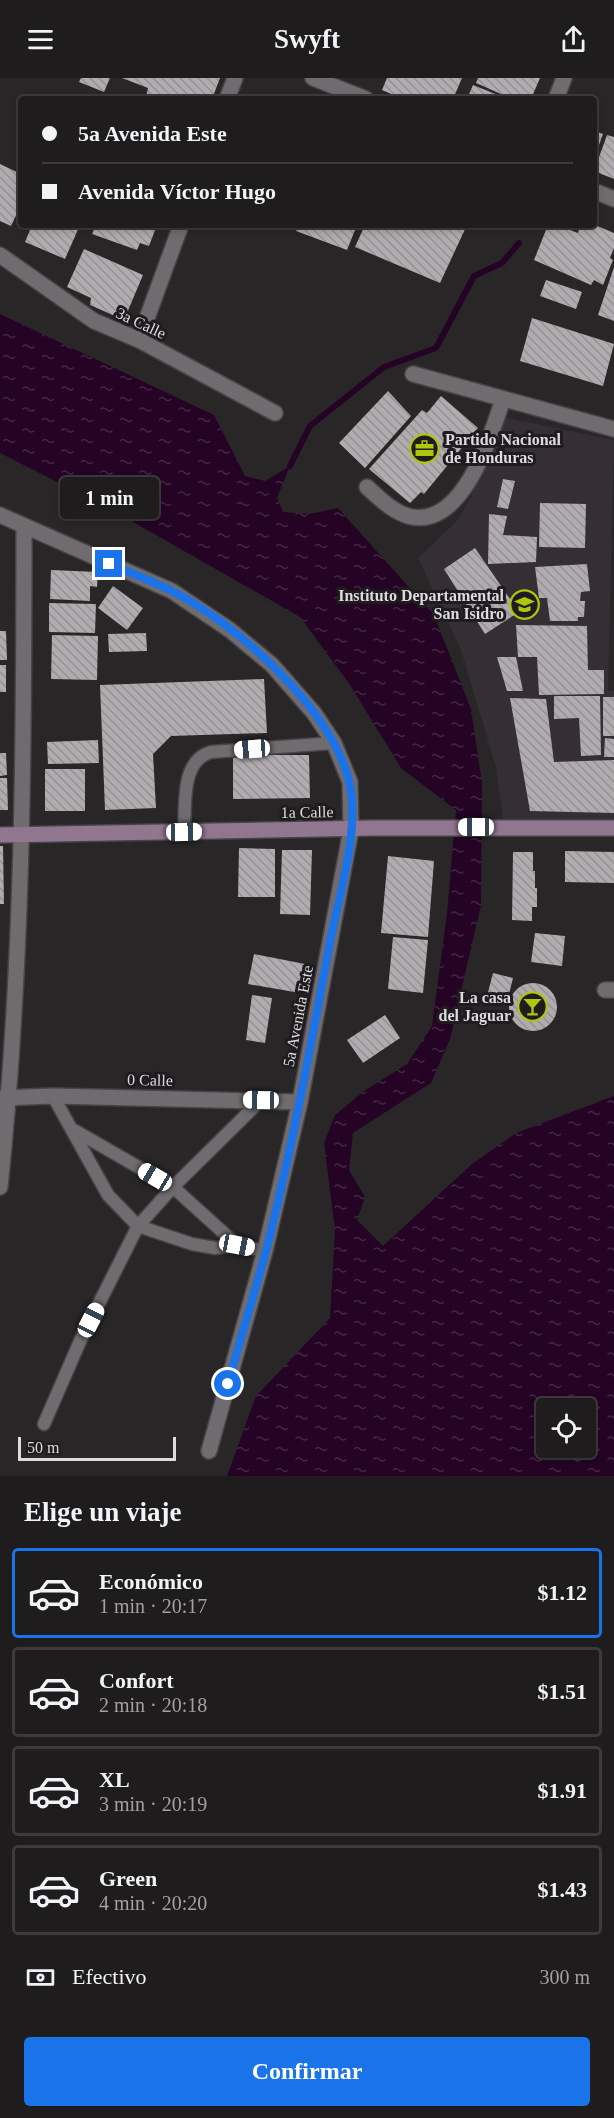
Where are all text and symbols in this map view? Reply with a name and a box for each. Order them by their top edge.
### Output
icon: menu [24,23,57,56]
icon: share [557,23,590,56]
text: Swyft [274,24,340,54]
text: 5a Avenida Este [78,121,227,146]
text: Avenida Víctor Hugo [78,179,276,204]
street label: 3a Calle [113,304,169,342]
place label: Partido Nacional de Honduras [445,431,562,466]
office icon: Partido Nacional de Honduras [408,432,440,464]
callout: 1 min [60,477,158,519]
text: 1 min [85,487,134,509]
route end [95,550,122,577]
place label: Instituto Departamental San Isidro [338,587,505,622]
school or university icon: Instituto Departamental San Isidro [509,588,541,620]
car [233,739,271,759]
street label: 1a Calle [280,803,334,821]
car [458,818,494,836]
car [166,823,202,841]
street label: 5a Avenida Este [280,964,316,1068]
place label: La casa del Jaguar [439,989,511,1025]
bar icon: La casa del Jaguar [516,990,548,1022]
street label: 0 Calle [127,1071,173,1089]
car [243,1091,279,1109]
car [135,1160,175,1194]
car [218,1233,256,1257]
car [75,1300,107,1340]
route start [214,1370,241,1397]
map controls [536,1398,596,1458]
button: locate [536,1398,596,1458]
scale bar [18,1434,176,1462]
text: 50 m [27,1439,59,1456]
text: Elige un viaje [24,1497,182,1527]
icon: car [27,1566,81,1620]
text: Económico [99,1569,203,1594]
text: $1.12 [538,1580,587,1605]
text: 1 min · 20:17 [99,1595,207,1617]
icon: car [27,1665,81,1719]
text: Confort [99,1668,174,1693]
text: $1.51 [538,1679,587,1704]
text: 2 min · 20:18 [99,1694,207,1716]
icon: car [27,1764,81,1818]
text: XL [99,1767,130,1792]
text: $1.91 [538,1778,587,1803]
text: 3 min · 20:19 [99,1793,207,1815]
icon: car [27,1863,81,1917]
text: Green [99,1866,157,1891]
text: $1.43 [538,1877,587,1902]
text: 4 min · 20:20 [99,1892,207,1914]
icon: cash [24,1961,57,1994]
text: Efectivo [72,1964,147,1989]
text: 300 m [539,1966,590,1988]
button: Confirmar [24,2037,590,2106]

